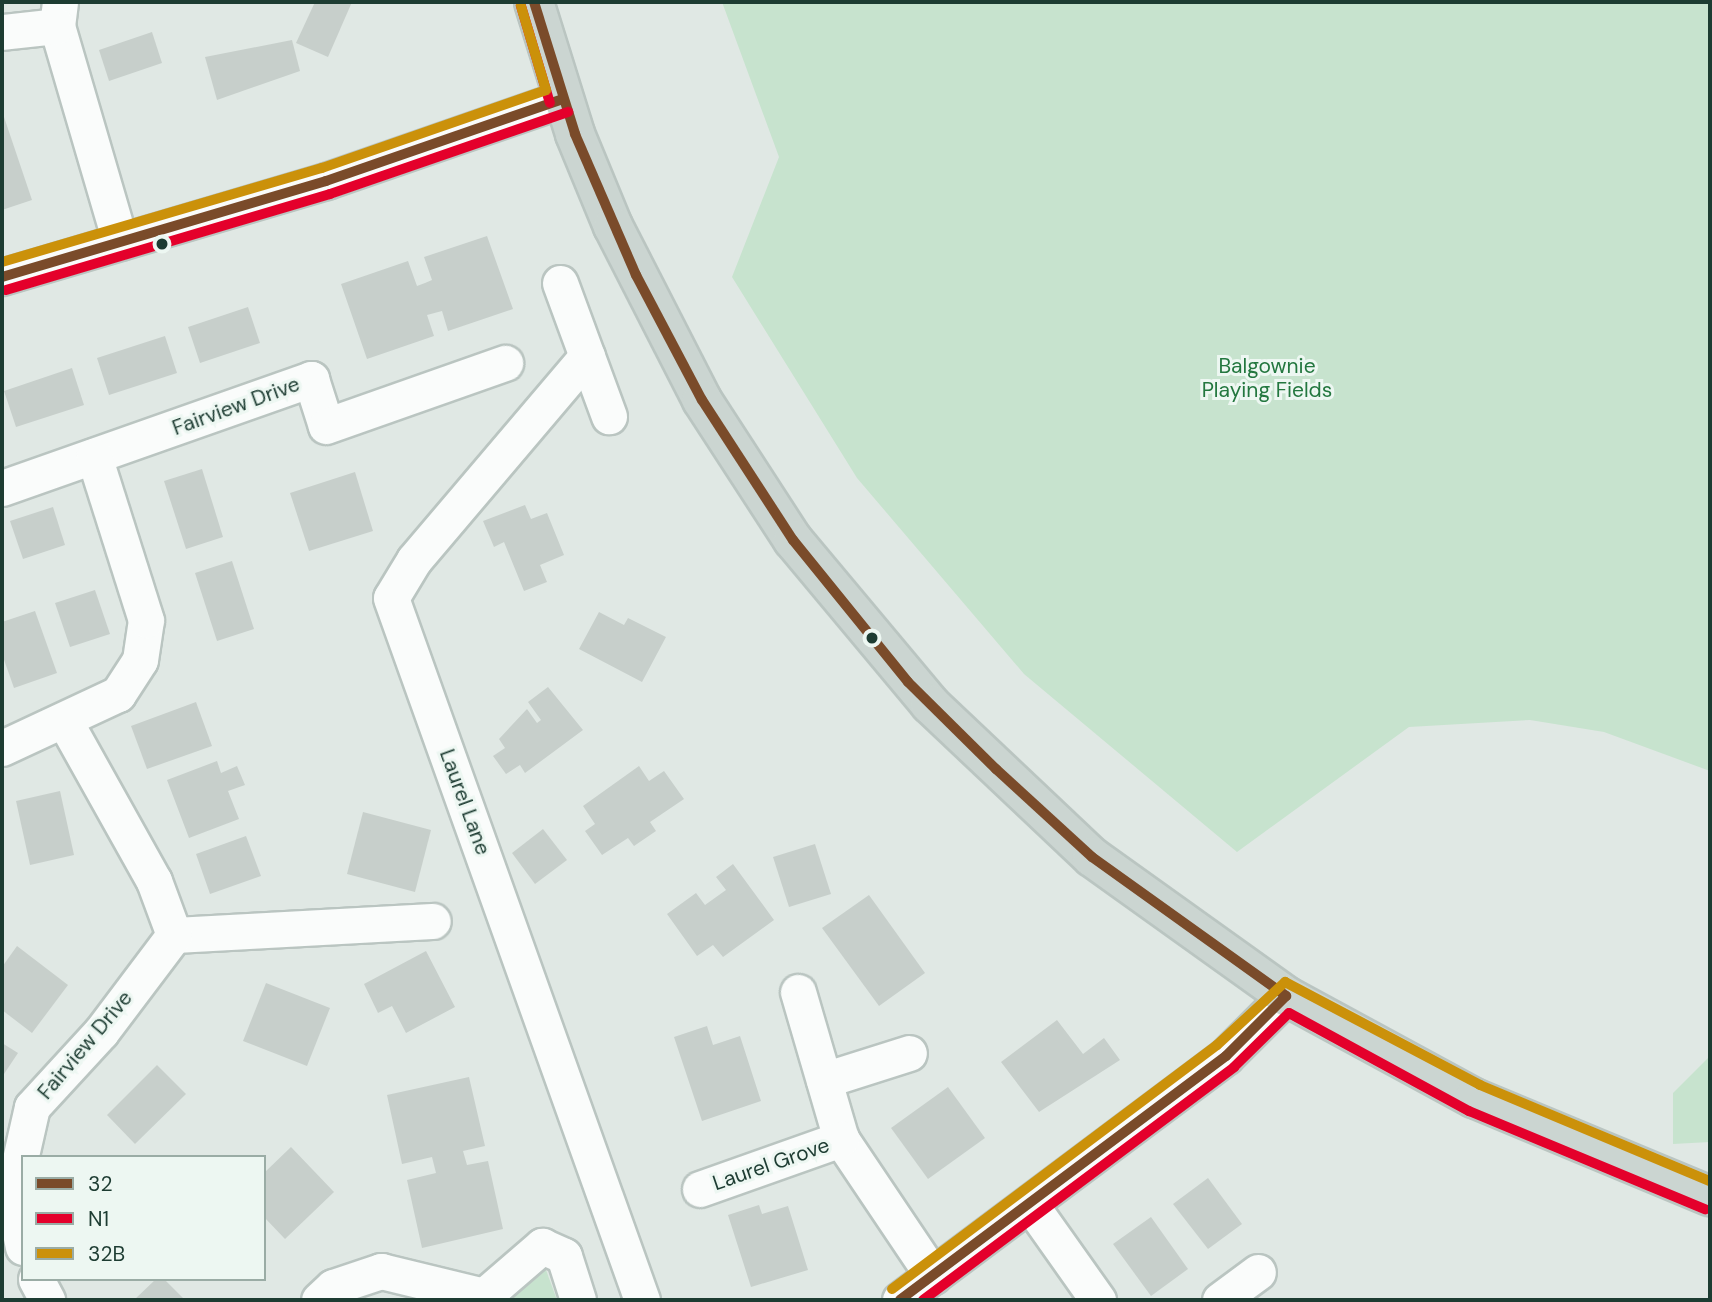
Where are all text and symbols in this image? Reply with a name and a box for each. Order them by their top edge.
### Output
unlabelled marker [155,237,169,251]
park label: Balgownie Playing Fields [1202,353,1332,403]
street label: Fairview Drive [169,371,303,441]
unlabelled marker [865,631,879,645]
street label: Laurel Lane [434,746,496,858]
street label: Fairview Drive [32,986,138,1104]
street label: Laurel Grove [709,1132,833,1196]
legend [21,1155,266,1281]
text: 32 [88,1170,113,1198]
text: N1 [88,1205,109,1233]
text: 32B [88,1240,125,1268]

